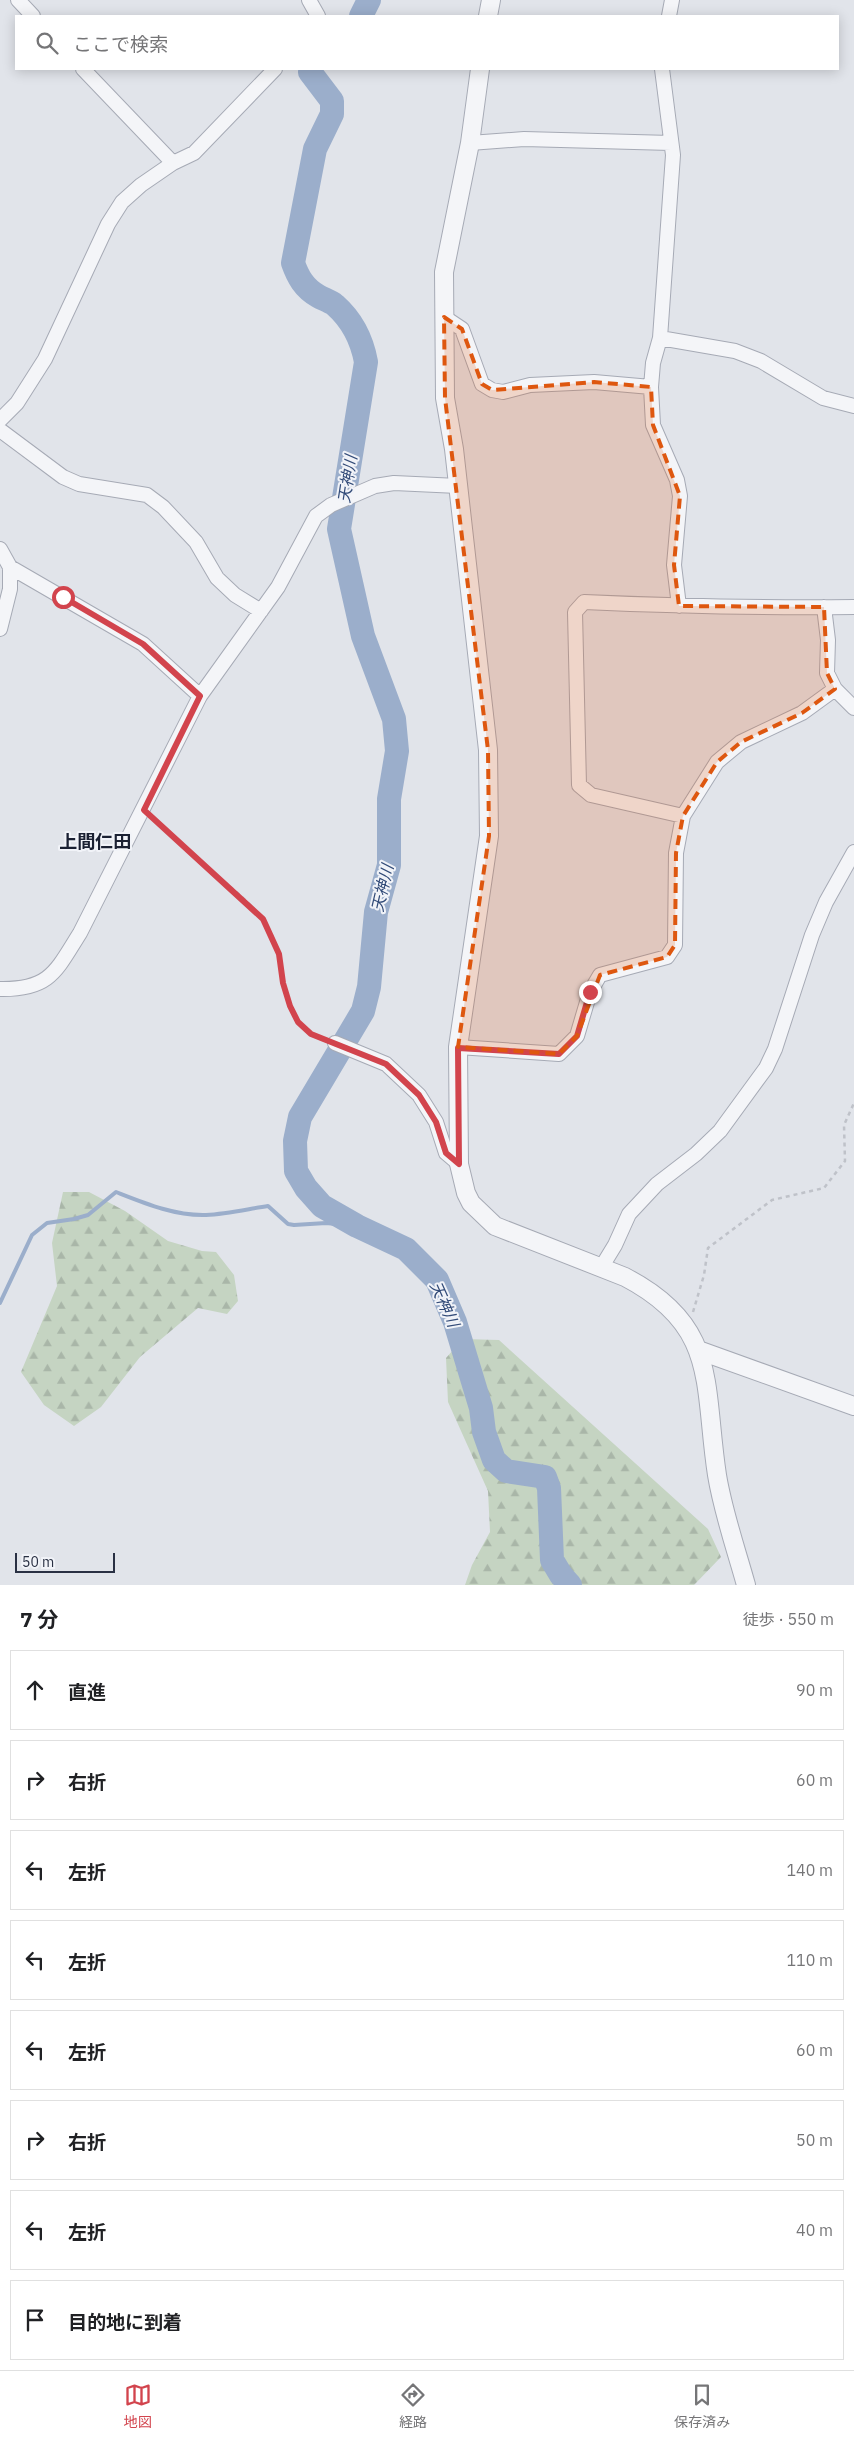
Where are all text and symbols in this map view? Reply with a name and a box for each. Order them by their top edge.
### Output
search box [15,15,839,70]
icon: search [33,29,61,57]
text: ここで検索 [73,32,168,56]
water label: 天神川 [333,452,361,504]
route start [52,586,75,609]
district label: 上間仁田 [59,830,131,853]
water label: 天神川 [367,860,398,914]
route end [579,981,602,1004]
water label: 天神川 [426,1278,465,1332]
scale bar [15,1550,115,1573]
text: 50 m [22,1553,54,1571]
text: 7 分 [20,1605,59,1633]
text: 徒歩 · 550 m [743,1609,834,1629]
icon: ahead [21,1676,49,1704]
text: 直進 [68,1680,106,1704]
text: 90 m [796,1680,833,1700]
icon: right [21,1766,49,1794]
text: 右折 [68,1770,106,1794]
text: 60 m [796,1770,833,1790]
icon: left [21,1856,49,1884]
text: 左折 [68,1860,106,1884]
text: 140 m [786,1860,833,1880]
icon: left [21,1946,49,1974]
text: 左折 [68,1950,106,1974]
text: 110 m [786,1950,833,1970]
icon: left [21,2036,49,2064]
text: 左折 [68,2040,106,2064]
text: 60 m [796,2040,833,2060]
icon: right [21,2126,49,2154]
text: 右折 [68,2130,106,2154]
text: 50 m [796,2130,833,2150]
icon: left [21,2216,49,2244]
text: 左折 [68,2220,106,2244]
text: 40 m [796,2220,833,2240]
icon: arrive [21,2306,49,2334]
text: 目的地に到着 [68,2310,182,2334]
tab: 地図 [124,2381,152,2431]
tab: 経路 [399,2381,427,2431]
tab: 保存済み [674,2381,730,2431]

